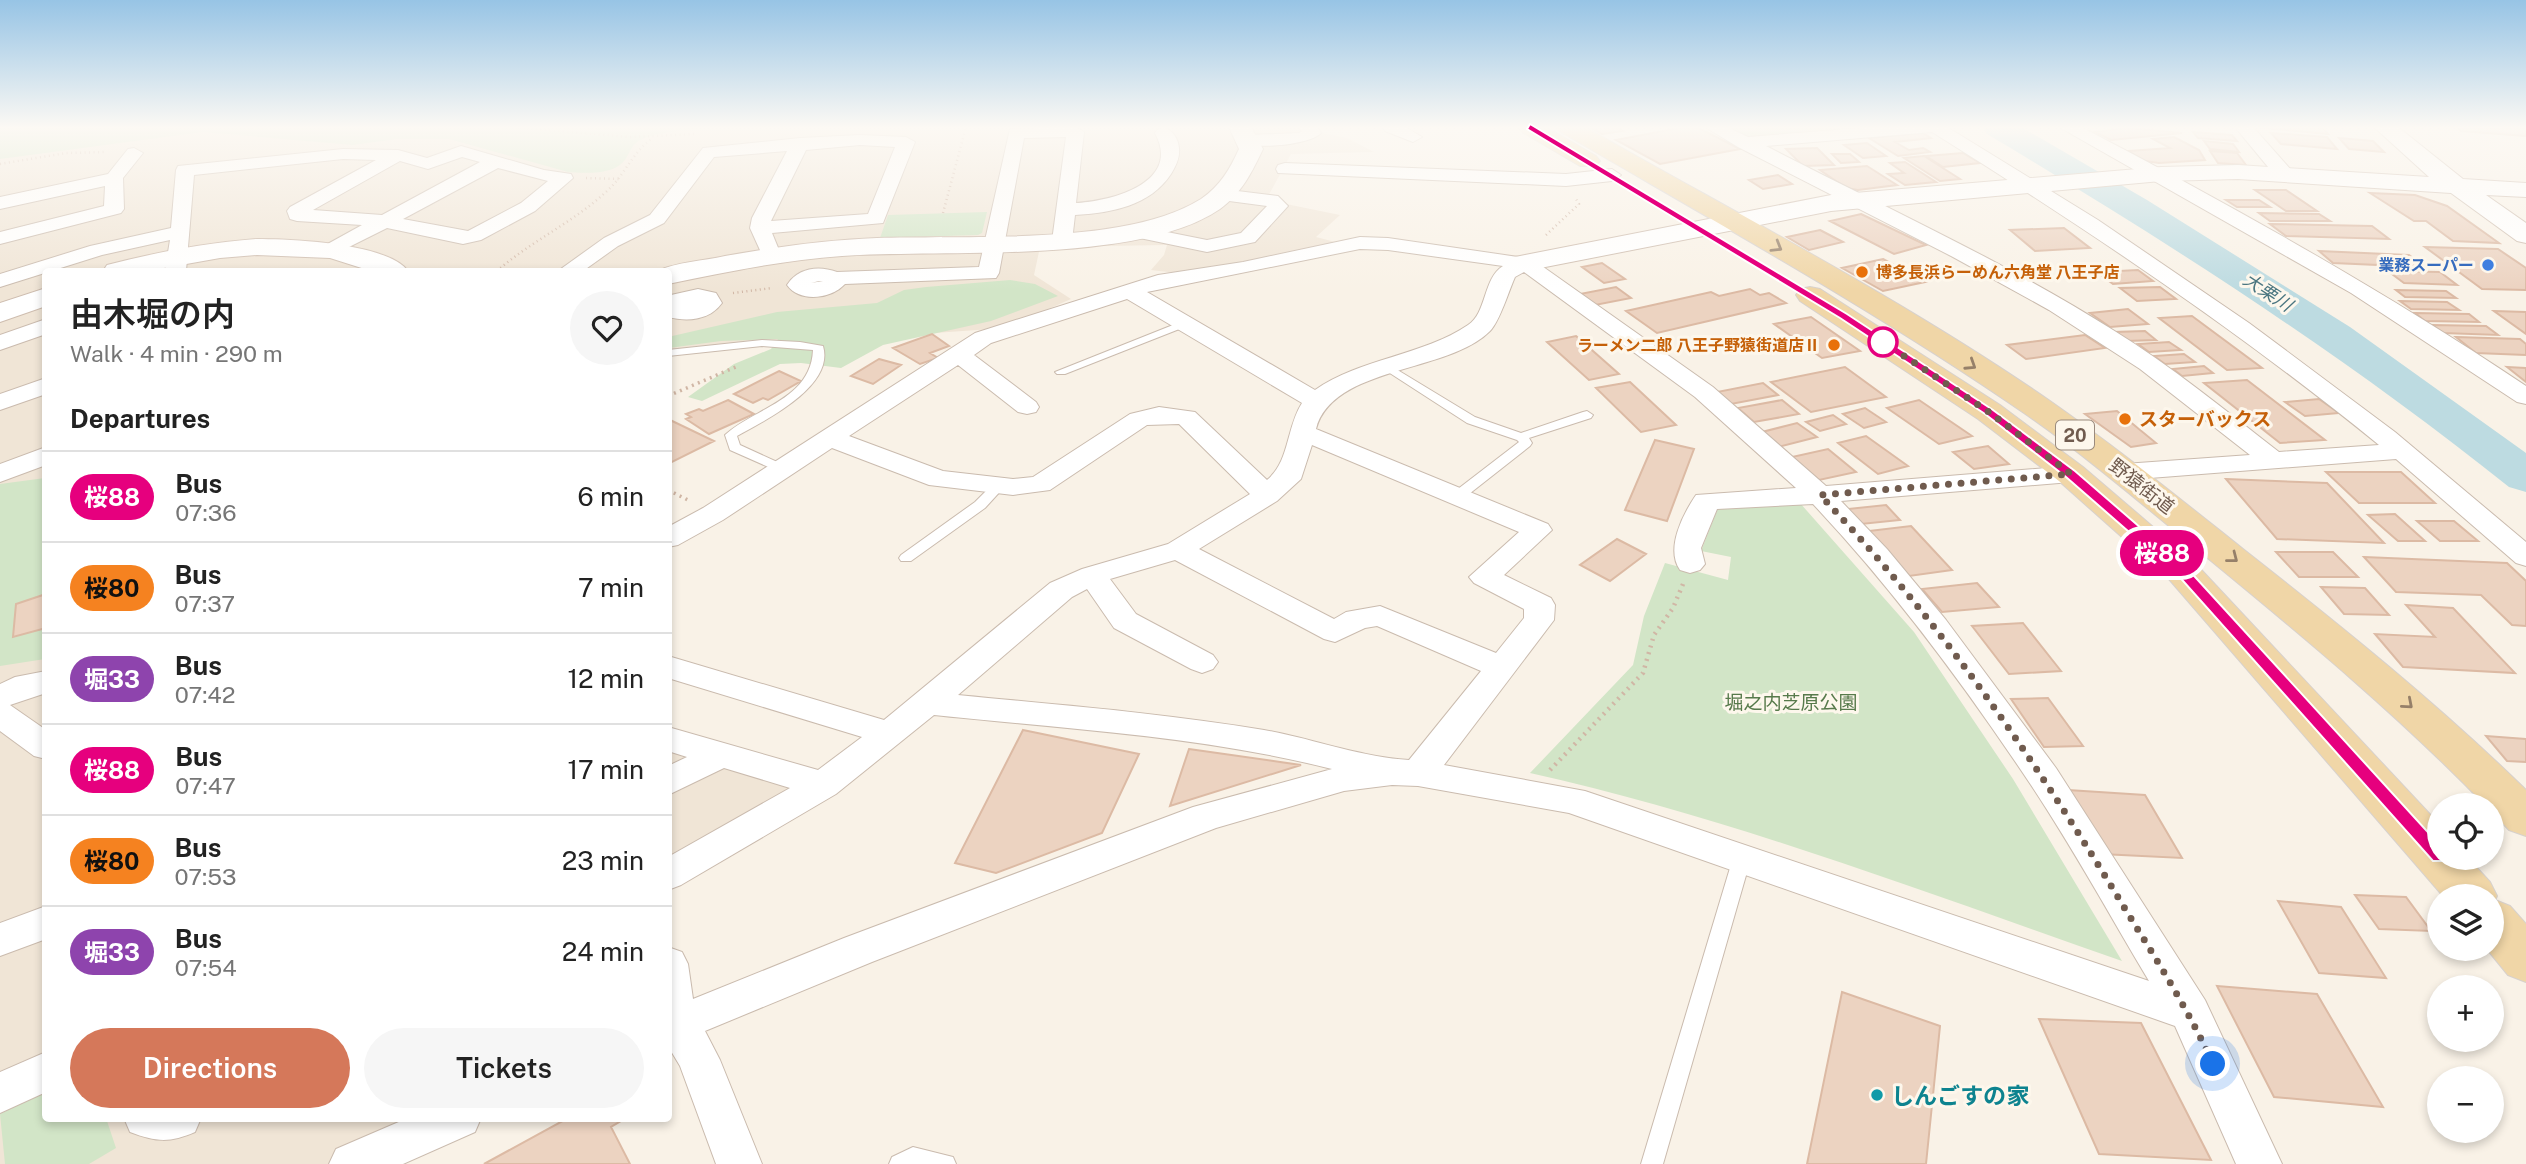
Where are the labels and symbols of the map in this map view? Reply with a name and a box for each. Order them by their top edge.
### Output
one-way arrow [1769,239,1782,252]
place label: 業務スーパー [2378,256,2474,275]
marker: 業務スーパー [2480,257,2496,273]
place label: 博多長浜らーめん六角堂 八王子店 [1876,263,2120,282]
marker: 博多長浜らーめん六角堂 八王子店 [1854,264,1870,280]
water label: 大栗川 [2240,268,2298,317]
unlabelled marker [1868,327,1898,357]
place label: ラーメン二郎 八王子野猿街道店Ⅱ [1577,336,1820,355]
marker: ラーメン二郎 八王子野猿街道店Ⅱ [1826,337,1842,353]
one-way arrow [1964,357,1977,370]
place label: スターバックス [2139,408,2271,430]
marker: スターバックス [2117,411,2133,427]
road number: 20 [2056,421,2094,450]
street label: 野猿街道 [2105,454,2179,518]
line badge: 桜88 [2122,530,2202,576]
one-way arrow [2225,550,2238,562]
park label: 堀之内芝原公園 [1724,691,1858,713]
one-way arrow [2399,696,2412,708]
your location [2195,1046,2230,1081]
place label: しんごすの家 [1891,1082,2029,1109]
marker: しんごすの家 [1869,1087,1885,1103]

